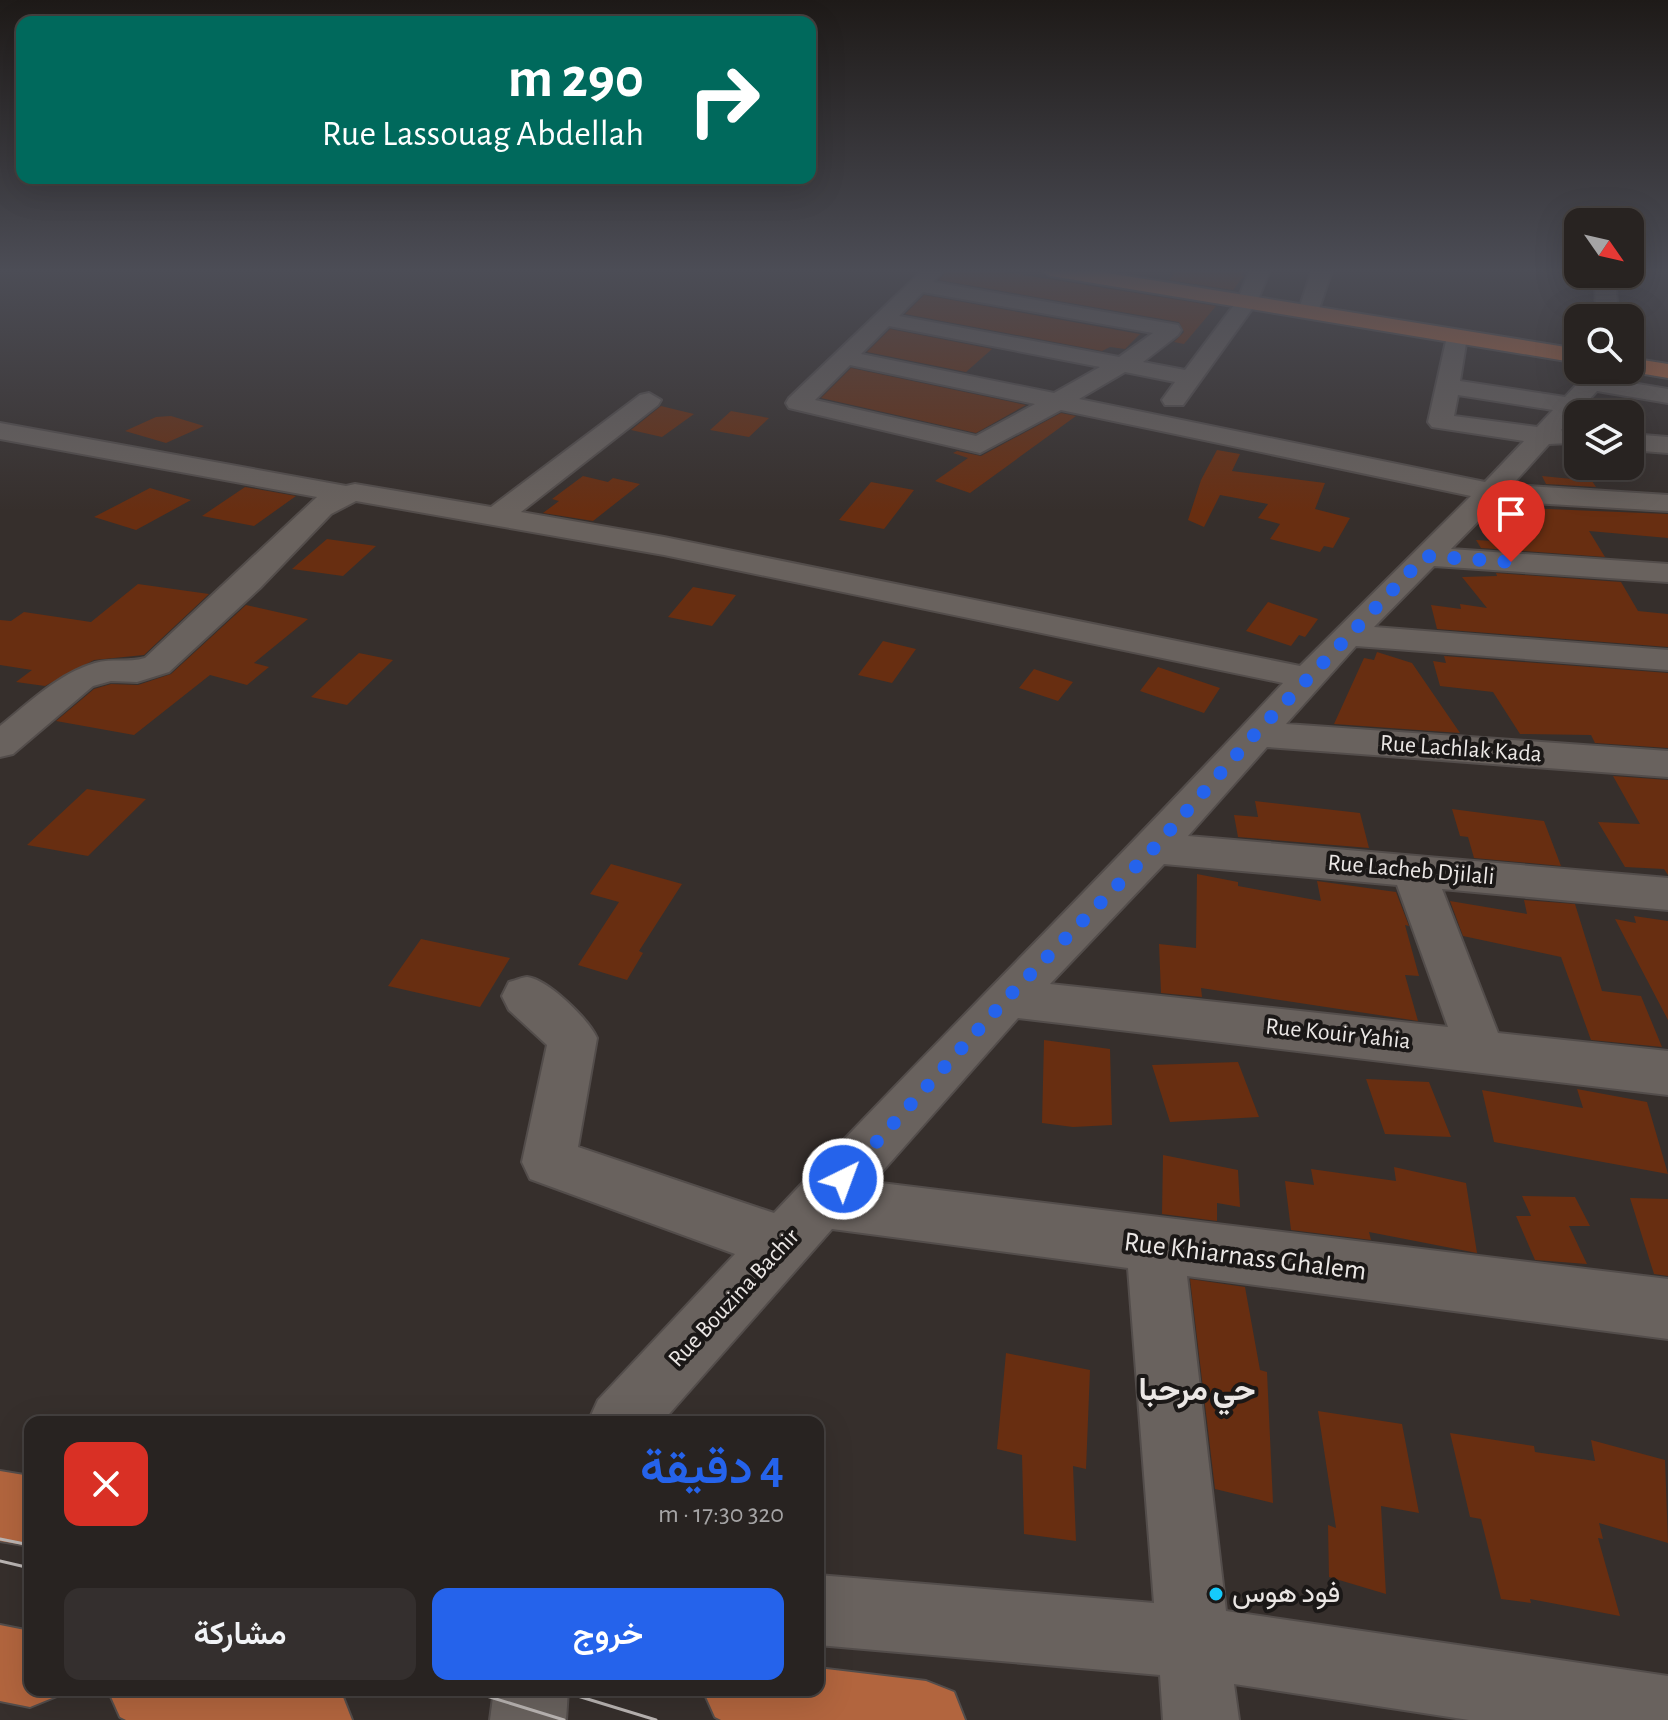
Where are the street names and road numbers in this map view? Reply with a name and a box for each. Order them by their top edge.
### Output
street label: Rue Lachlak Kada [1379,731,1543,767]
street label: Rue Lacheb Djilali [1327,851,1495,889]
street label: Rue Kouir Yahia [1264,1014,1412,1054]
street label: Rue Bouzina Bachir [664,1224,804,1372]
street label: Rue Khiarnass Ghalem [1122,1228,1368,1286]

